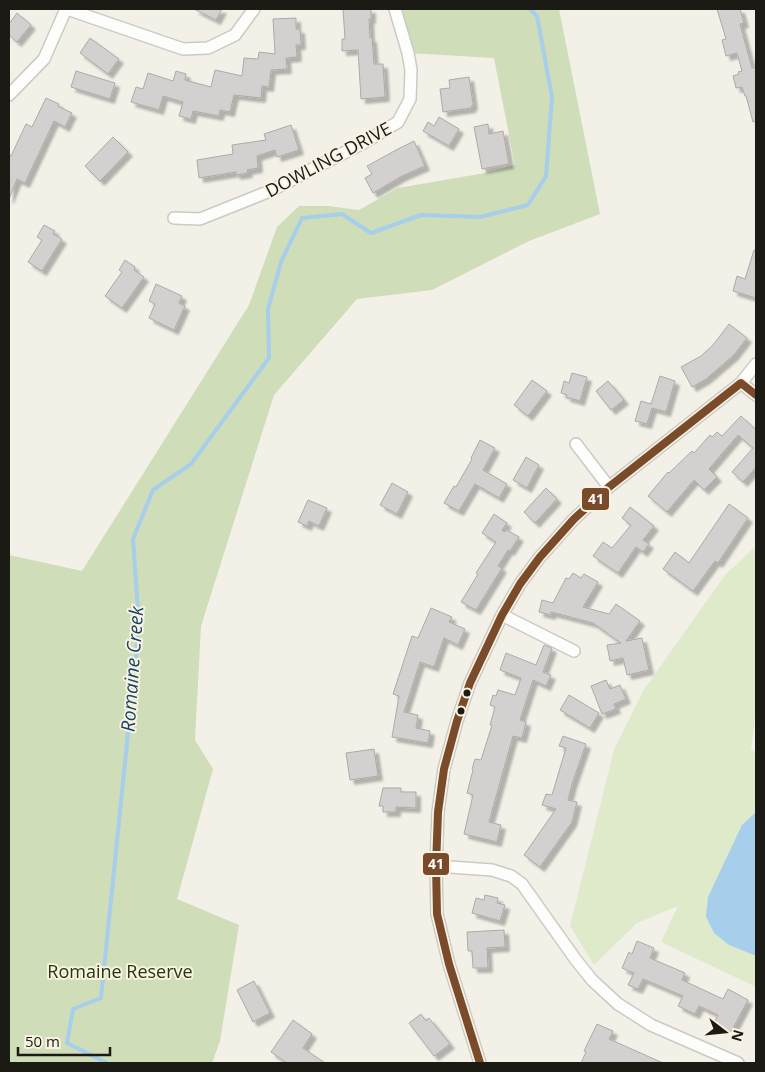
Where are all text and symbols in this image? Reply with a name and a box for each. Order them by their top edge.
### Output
street label: DOWLING DRIVE [261,116,395,202]
line badge: 41 [581,487,610,511]
text: 41 [588,489,604,508]
water label: Romaine Creek [115,605,149,733]
unlabelled marker [462,688,472,698]
unlabelled marker [456,706,466,716]
line badge: 41 [422,852,450,876]
text: 41 [428,854,444,873]
park label: Romaine Reserve [47,959,193,983]
north arrow [700,1007,750,1057]
scale bar [18,1024,110,1056]
text: N [727,1028,749,1044]
text: 50 m [25,1031,60,1051]

